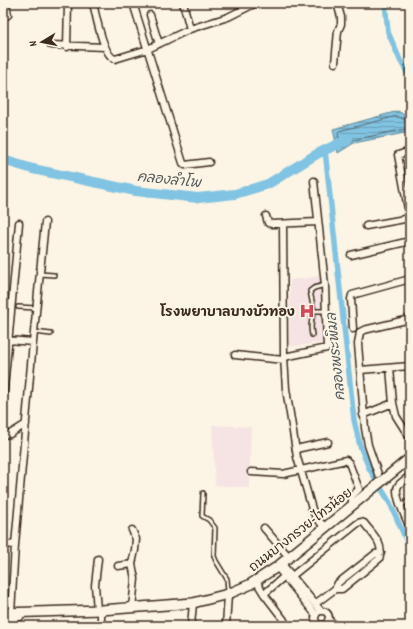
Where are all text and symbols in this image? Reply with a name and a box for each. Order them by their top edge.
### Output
north arrow [22,22,62,62]
text: N [26,39,42,47]
water label: คลองลำโพ [136,167,203,194]
hospital icon: โรงพยาบาลบางบัวทอง [298,302,316,320]
place label: โรงพยาบาลบางบัวทอง [159,303,295,323]
water label: คลองพระพิมล [322,310,352,402]
street label: ถนนบางกรวย-ไทรน้อย [244,483,357,578]

